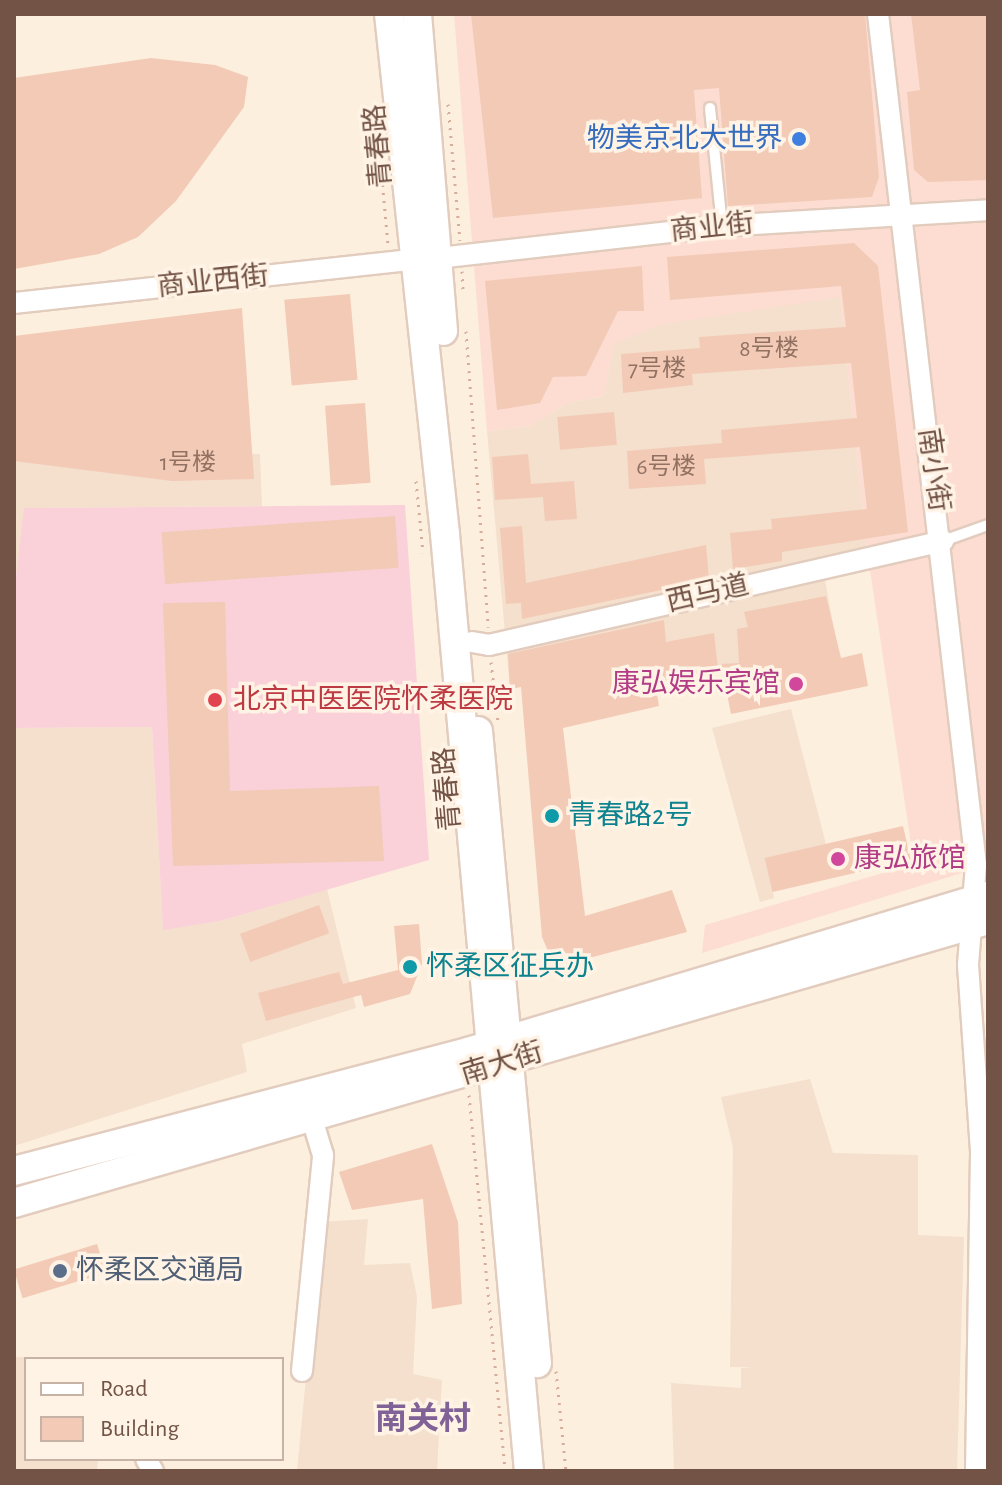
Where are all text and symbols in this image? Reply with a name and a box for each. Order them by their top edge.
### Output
street label: 青春路 [359,103,399,189]
place label: 物美京北大世界 [587,122,783,156]
marker: 物美京北大世界 [790,130,808,148]
street label: 商业街 [668,207,756,249]
street label: 商业西街 [156,259,270,305]
house number: 8号楼 [739,336,799,364]
house number: 7号楼 [628,356,686,384]
street label: 南小街 [911,426,955,514]
house number: 1号楼 [160,450,216,478]
house number: 6号楼 [636,454,696,482]
street label: 西马道 [663,568,753,620]
place label: 康弘娱乐宾馆 [612,667,780,701]
marker: 康弘娱乐宾馆 [787,675,805,693]
place label: 北京中医医院怀柔医院 [233,683,513,717]
marker: 北京中医医院怀柔医院 [204,689,226,711]
street label: 青春路 [428,746,468,832]
place label: 青春路2号 [568,799,693,833]
marker: 青春路2号 [543,807,561,825]
place label: 康弘旅馆 [854,842,966,876]
marker: 康弘旅馆 [829,850,847,868]
place label: 怀柔区征兵办 [426,950,594,984]
marker: 怀柔区征兵办 [401,958,419,976]
street label: 南大街 [457,1036,547,1092]
place label: 怀柔区交通局 [76,1254,244,1288]
marker: 怀柔区交通局 [51,1262,69,1280]
legend [24,1357,284,1461]
text: Road [100,1377,148,1401]
district label: 南关村 [375,1400,471,1438]
text: Building [100,1417,179,1441]

